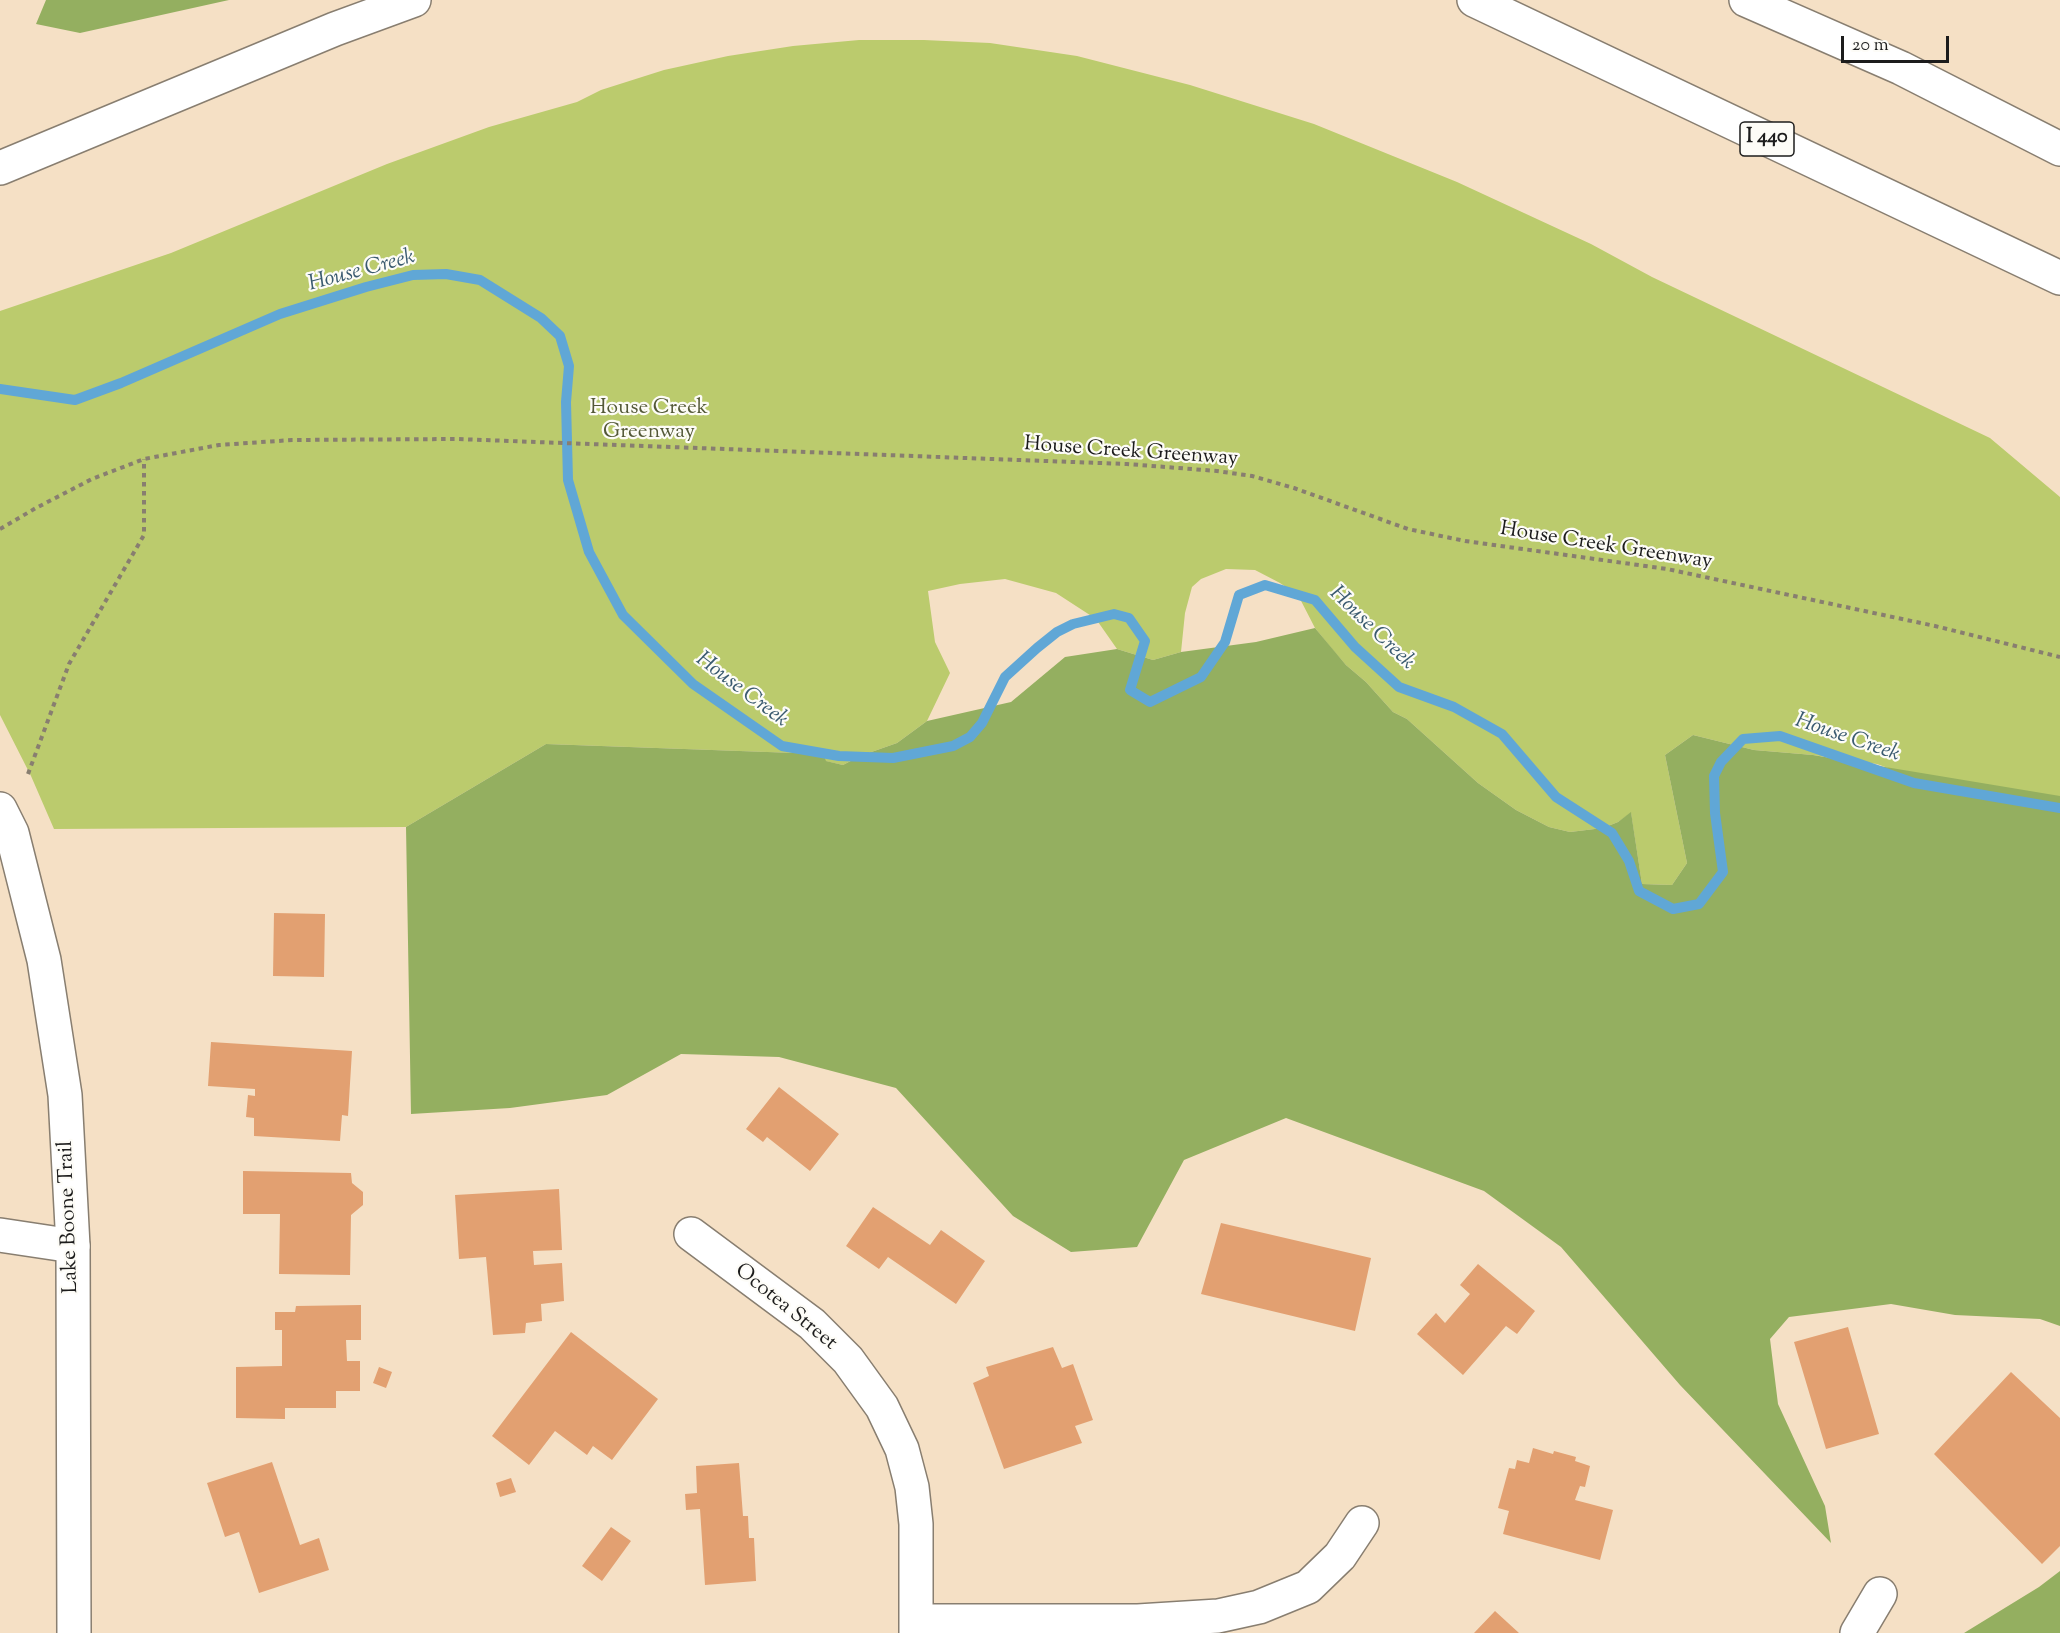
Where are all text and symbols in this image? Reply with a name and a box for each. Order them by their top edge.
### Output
scale bar [1844,24,1952,62]
text: 20 m [1852,33,1889,59]
road number: I 440 [1740,122,1794,156]
water label: House Creek [306,245,418,299]
park label: House Creek Greenway [590,396,708,446]
street label: House Creek Greenway [1023,433,1239,473]
street label: House Creek Greenway [1498,518,1714,576]
water label: House Creek [1323,582,1419,676]
water label: House Creek [689,648,793,734]
water label: House Creek [1791,709,1903,769]
street label: Lake Boone Trail [55,1140,85,1294]
street label: Ocotea Street [729,1259,841,1357]

